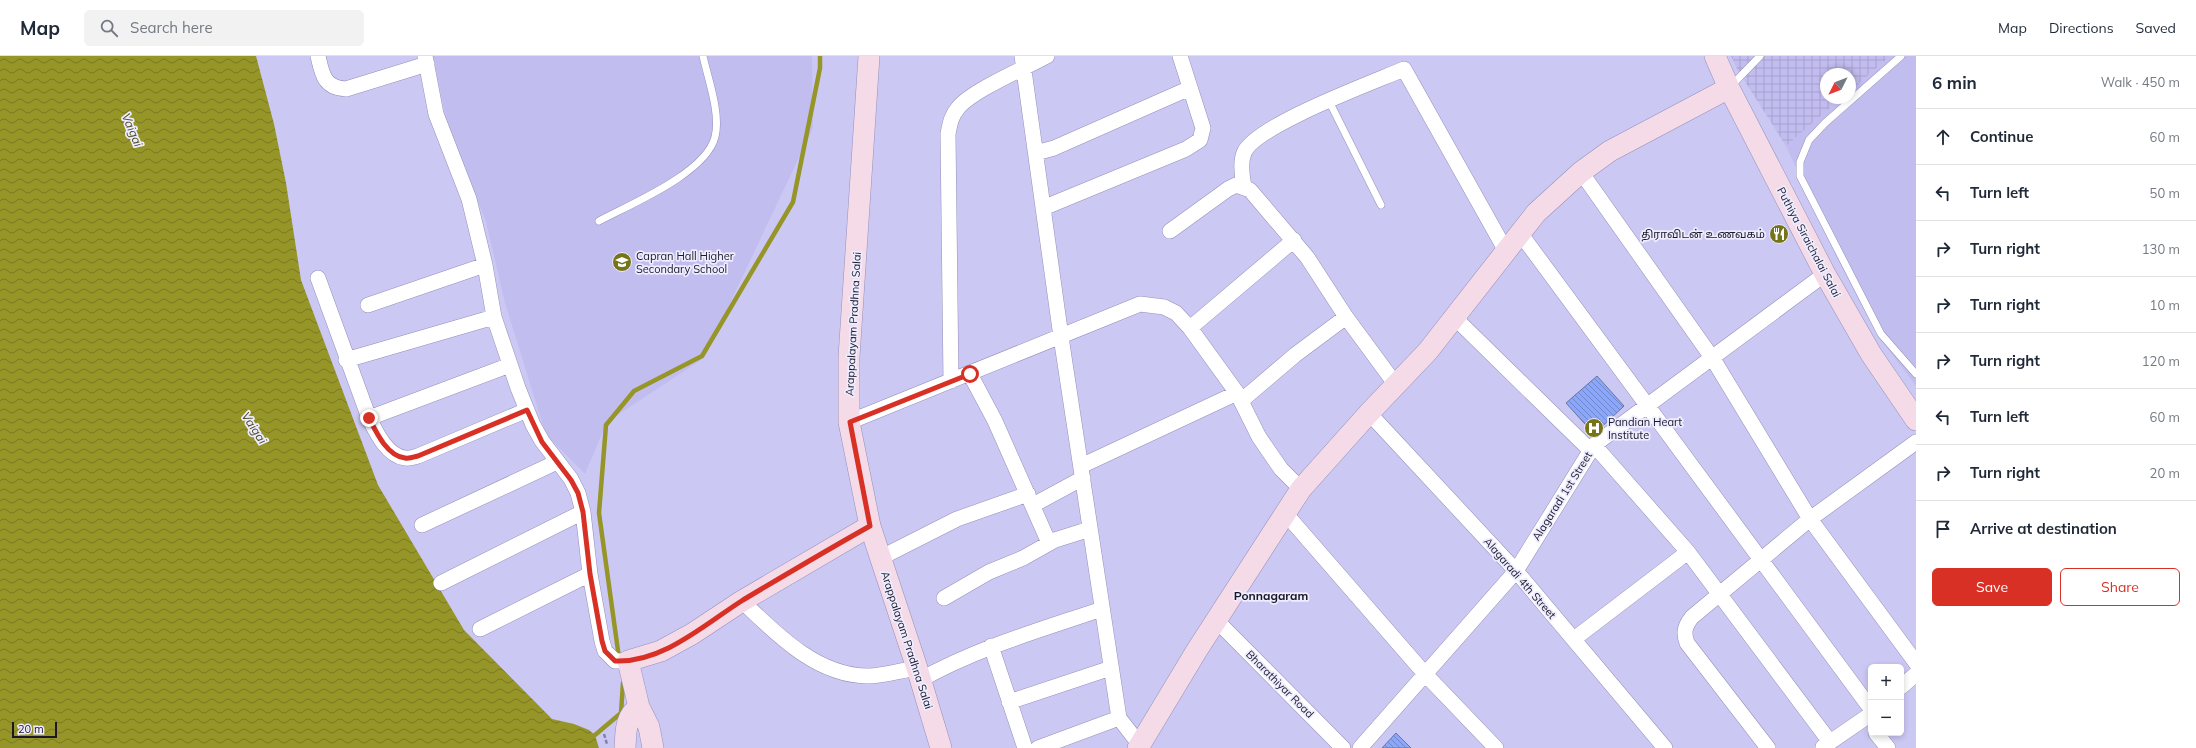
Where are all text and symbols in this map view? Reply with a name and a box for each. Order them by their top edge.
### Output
search box [84,10,364,46]
text: Map [20,16,60,40]
icon: search [98,17,120,39]
text: Search here [130,18,213,37]
text: Map [1998,19,2027,37]
text: Directions [2049,19,2114,37]
text: Saved [2136,19,2176,37]
north arrow [1820,68,1856,104]
text: 6 min [1932,72,1977,93]
text: Walk · 450 m [2101,74,2180,90]
water label: Vaigai [119,111,146,149]
icon: ahead [1932,126,1954,148]
text: Continue [1970,127,2033,146]
text: 60 m [2150,129,2180,145]
icon: left [1932,182,1954,204]
text: Turn left [1970,183,2029,202]
street label: Puthiya Siraichalai Salai [1774,185,1844,299]
text: 50 m [2150,185,2180,201]
restaurant icon: திராவிடன் உணவகம் [1768,223,1790,245]
place label: திராவிடன் உணவகம் [1641,227,1765,242]
icon: right [1932,238,1954,260]
text: Turn right [1970,239,2040,258]
text: 130 m [2142,241,2180,257]
place label: Capran Hall Higher Secondary School [636,249,734,276]
school or university icon: Capran Hall Higher Secondary School [611,251,633,273]
street label: Arappalayam Pradhna Salai [842,252,864,396]
icon: right [1932,294,1954,316]
text: Turn right [1970,295,2040,314]
text: 10 m [2150,297,2180,313]
icon: right [1932,350,1954,372]
text: Turn right [1970,351,2040,370]
text: 120 m [2142,353,2180,369]
route start [961,365,979,383]
icon: left [1932,406,1954,428]
text: Turn left [1970,407,2029,426]
water label: Vaigai [239,409,270,447]
route end [360,409,378,427]
text: 60 m [2150,409,2180,425]
place label: Pandian Heart Institute [1608,415,1682,442]
hospital icon: Pandian Heart Institute [1583,417,1605,439]
street label: Alagaradi 1st Street [1529,449,1595,543]
icon: right [1932,462,1954,484]
text: Turn right [1970,463,2040,482]
text: 20 m [2150,465,2180,481]
icon: arrive [1932,518,1954,540]
text: Arrive at destination [1970,519,2117,538]
street label: Alagaradi 4th Street [1481,534,1559,622]
button: Save [1932,568,2052,606]
button: Share [2060,568,2180,606]
street label: Arappalayam Pradhna Salai [878,569,936,711]
district label: Ponnagaram [1234,588,1308,603]
street label: Bharathiyar Road [1243,647,1317,721]
map controls [1868,664,1904,736]
button: + [1868,664,1904,700]
button: − [1868,700,1904,736]
scale bar [12,720,57,739]
text: 20 m [18,722,44,736]

